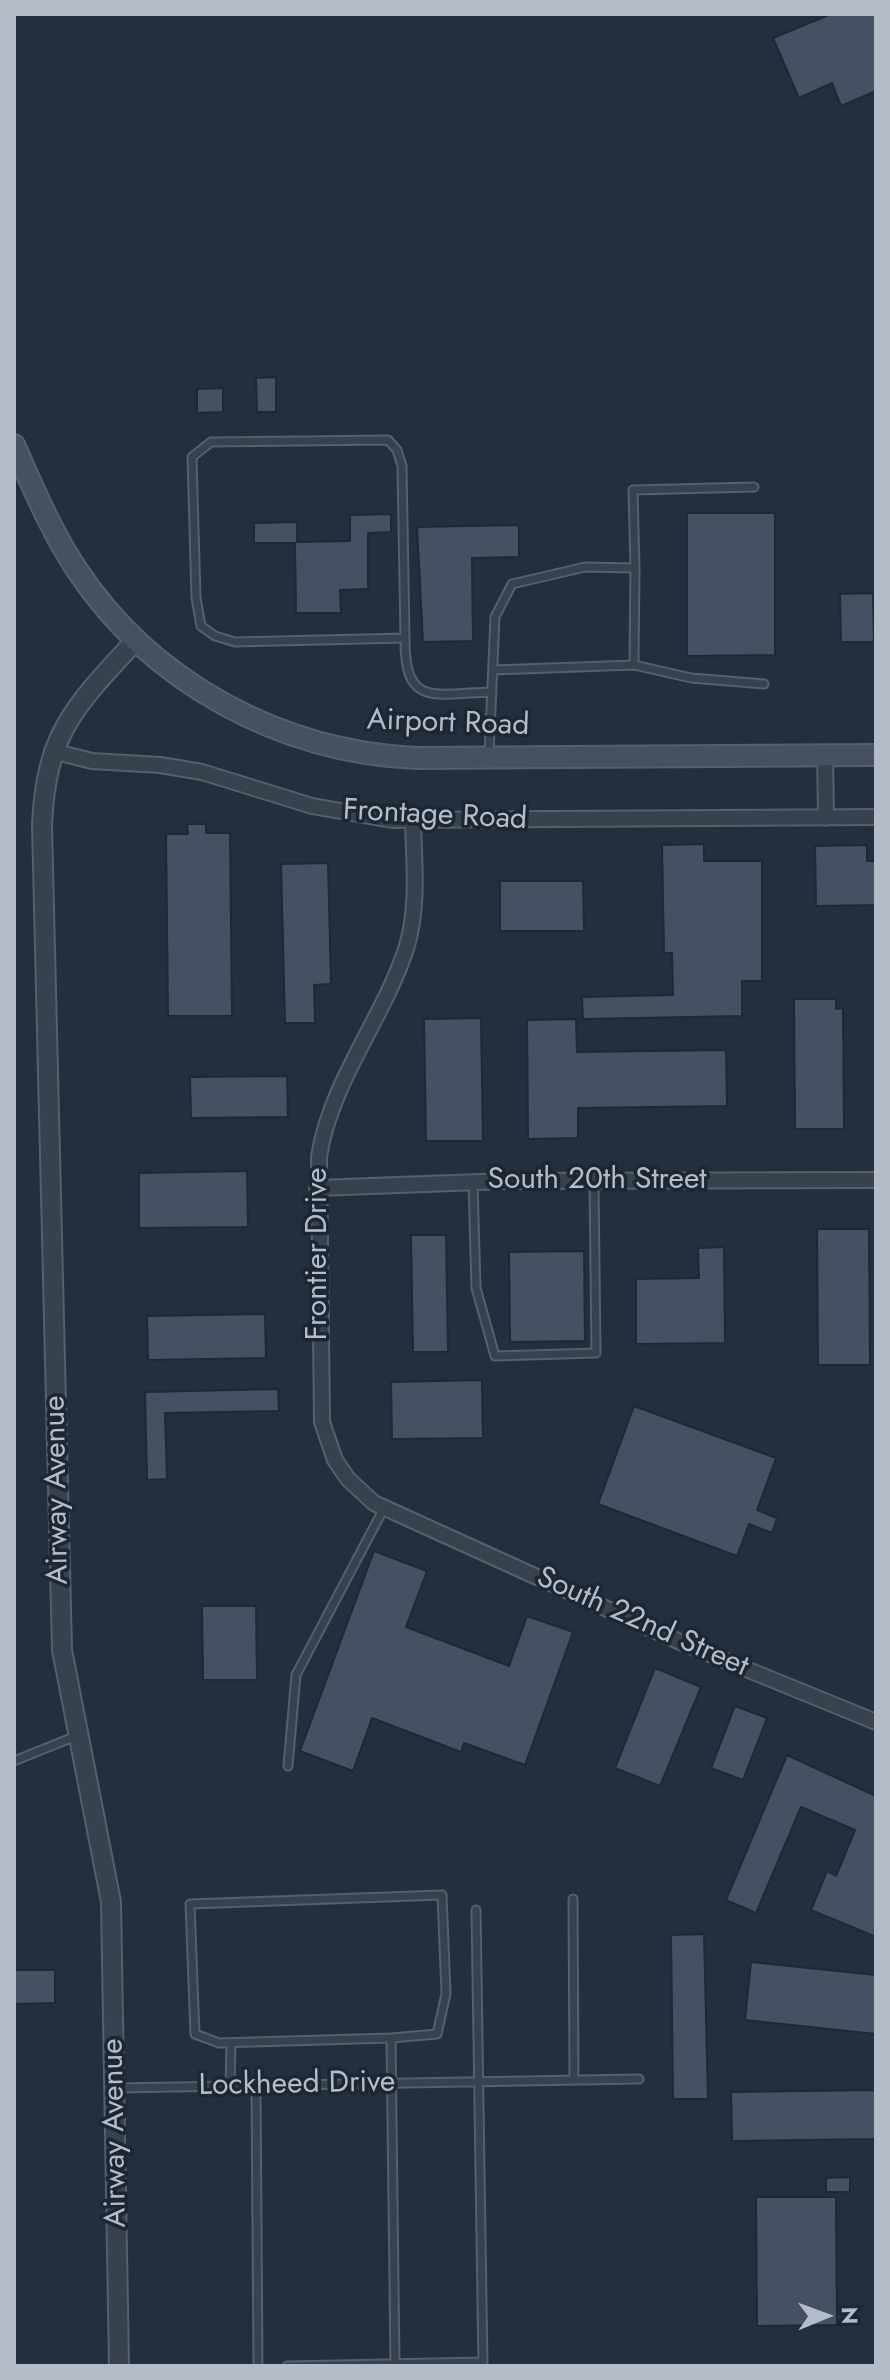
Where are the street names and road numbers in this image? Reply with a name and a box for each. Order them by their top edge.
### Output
street label: Airport Road [366,703,530,745]
street label: Frontage Road [342,793,528,839]
street label: South 20th Street [487,1163,707,1199]
street label: Frontier Drive [301,1168,337,1340]
street label: Airway Avenue [38,1395,78,1585]
street label: South 22nd Street [530,1560,754,1686]
street label: Airway Avenue [96,2038,136,2228]
street label: Lockheed Drive [198,2065,396,2105]

